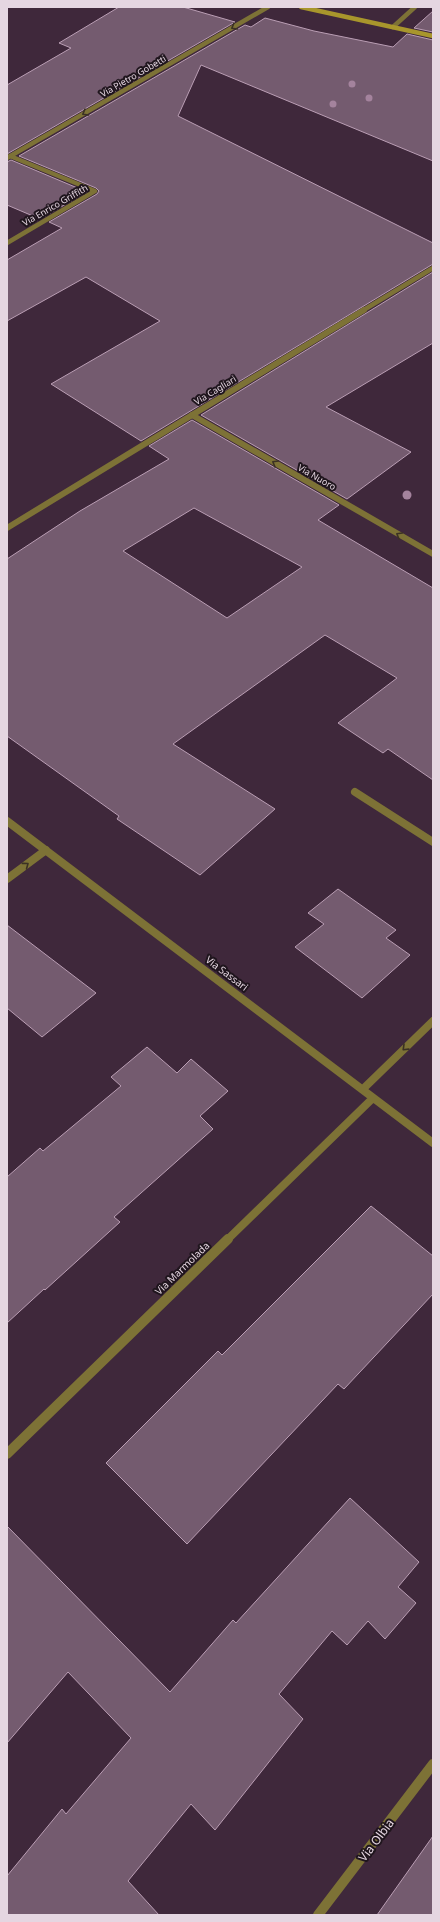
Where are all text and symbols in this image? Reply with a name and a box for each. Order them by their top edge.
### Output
one-way arrow [231,22,238,29]
street label: Via Pietro Gobetti [98,52,168,100]
one-way arrow [82,109,89,116]
street label: Via Enrico Griffith [20,181,90,229]
street label: Via Cagliari [191,372,239,408]
one-way arrow [271,460,279,467]
street label: Via Nuoro [296,461,338,493]
one-way arrow [396,532,403,539]
one-way arrow [22,863,29,870]
street label: Via Sassari [203,952,251,994]
one-way arrow [402,1043,410,1051]
street label: Via Marmolada [152,1238,212,1298]
street label: Via Olbia [354,1815,398,1865]

